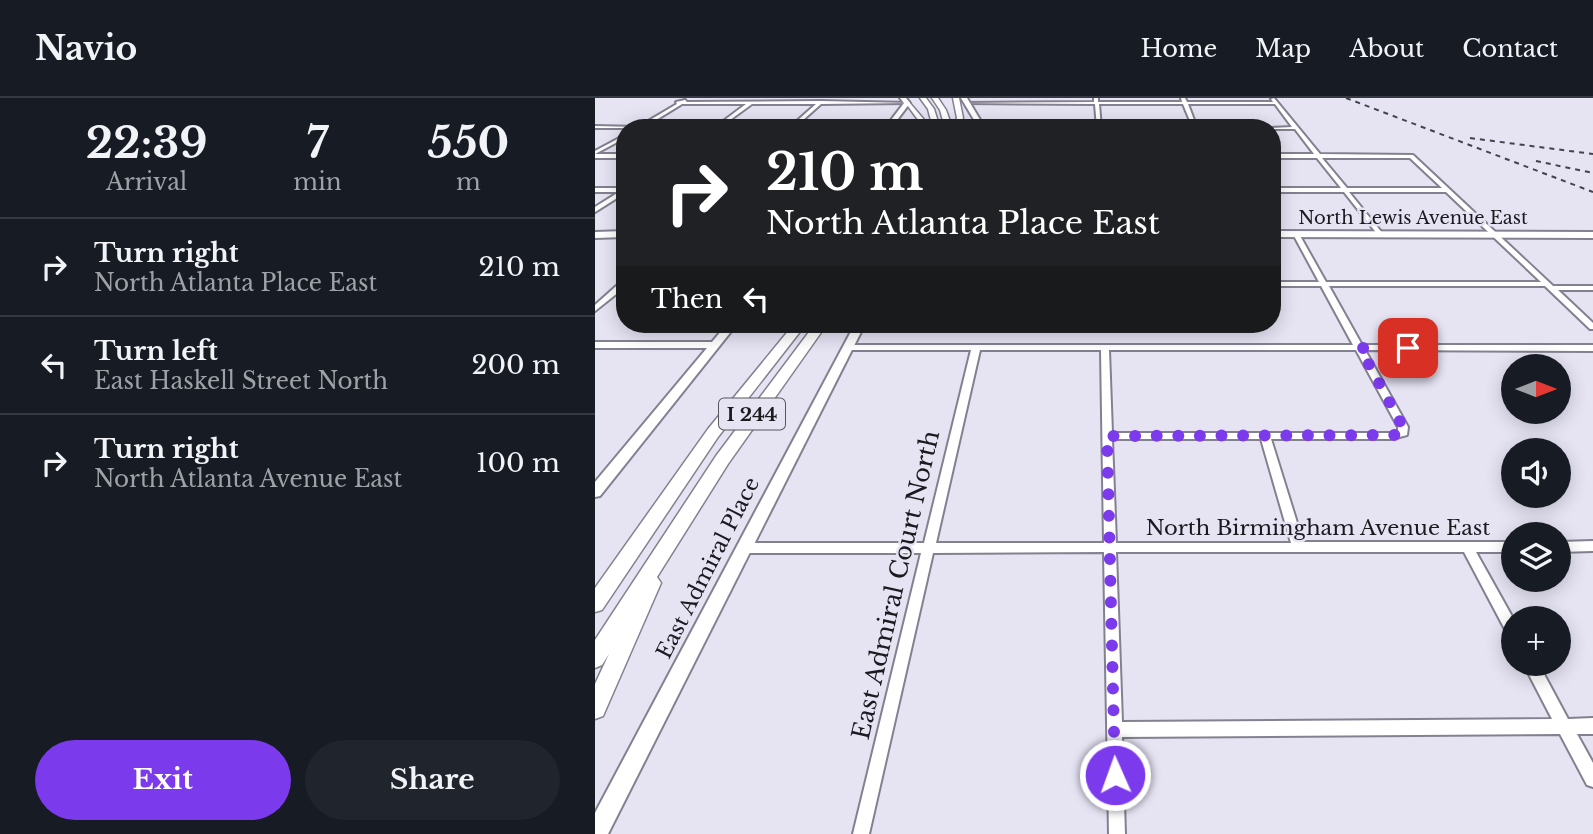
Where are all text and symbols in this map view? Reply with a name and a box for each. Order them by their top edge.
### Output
text: Navio [35,28,137,69]
text: Home [1141,34,1217,63]
text: Map [1255,34,1311,63]
text: About [1349,34,1424,63]
text: Contact [1462,34,1558,63]
text: 22:39 [86,117,207,169]
text: 7 [307,117,328,169]
text: 550 [427,117,509,169]
text: 210 m [766,142,924,203]
icon: right [651,147,742,238]
text: Arrival [106,168,187,196]
text: min [293,168,342,196]
text: m [456,168,481,196]
text: North Atlanta Place East [766,203,1160,243]
street label: North Lewis Avenue East [1298,207,1528,229]
text: Turn right [94,237,239,269]
icon: right [35,248,73,286]
text: 210 m [478,251,560,283]
text: North Atlanta Place East [94,269,377,297]
icon: left [737,280,775,318]
text: Then [651,283,723,315]
pin [1378,318,1438,378]
icon: arrive [1389,329,1427,367]
text: Turn left [94,335,218,367]
icon: left [35,346,73,384]
text: 200 m [471,349,560,381]
north arrow [1501,354,1571,424]
map controls [1501,354,1571,676]
text: East Haskell Street North [94,367,388,395]
road number: I 244 [719,398,785,430]
street label: East Admiral Court North [846,427,945,742]
text: Turn right [94,433,239,465]
button: sound [1501,438,1571,508]
icon: right [35,444,73,482]
text: 100 m [476,447,560,479]
text: North Atlanta Avenue East [94,465,402,493]
street label: East Admiral Place [651,473,765,663]
street label: North Birmingham Avenue East [1146,515,1490,541]
button: layers [1501,522,1571,592]
button: + [1501,606,1571,676]
position arrow [1078,738,1152,812]
button: Exit [35,740,291,820]
button: Share [305,740,560,820]

